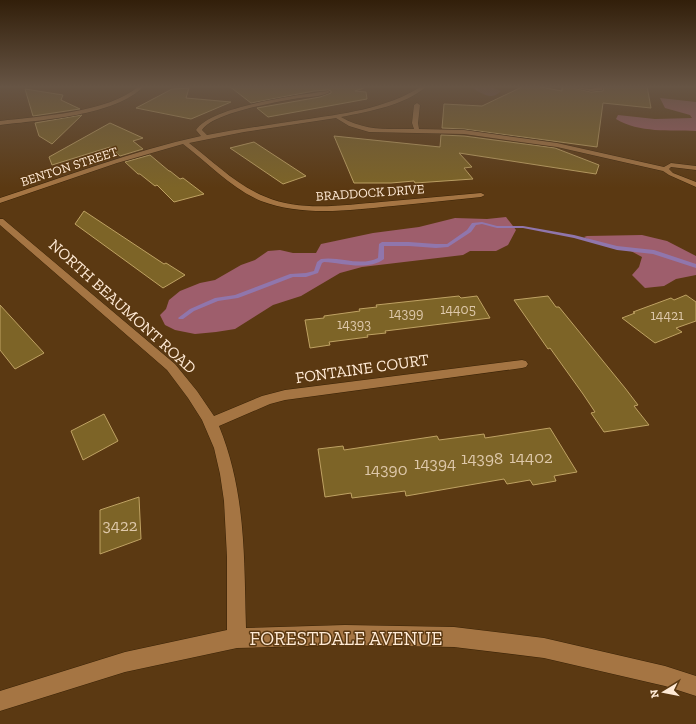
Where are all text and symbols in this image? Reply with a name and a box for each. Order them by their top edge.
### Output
street label: BENTON STREET [19,144,120,189]
street label: BRADDOCK DRIVE [315,181,425,204]
street label: NORTH BEAUMONT ROAD [45,235,200,378]
house number: 14405 [440,301,476,318]
house number: 14399 [389,305,423,322]
house number: 14421 [650,307,684,324]
house number: 14393 [337,316,371,333]
street label: FONTAINE COURT [294,350,430,387]
house number: 14402 [509,447,553,467]
house number: 14398 [461,448,503,468]
house number: 14394 [414,453,456,473]
house number: 14390 [365,459,407,479]
house number: 3422 [103,515,138,535]
street label: FORESTDALE AVENUE [250,627,442,650]
north arrow [644,672,684,712]
text: N [647,688,662,699]

